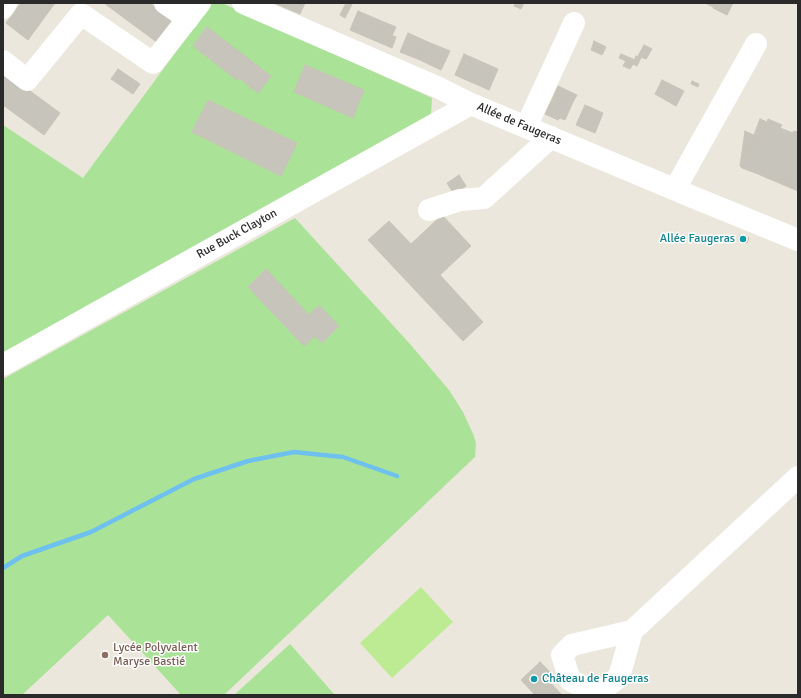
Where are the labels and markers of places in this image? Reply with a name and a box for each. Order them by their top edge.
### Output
place label: Allée Faugeras [660,232,735,246]
marker: Allée Faugeras [738,234,748,244]
place label: Lycée Polyvalent Maryse Bastié [113,641,198,669]
marker: Lycée Polyvalent Maryse Bastié [100,650,110,660]
place label: Château de Faugeras [542,672,649,686]
marker: Château de Faugeras [529,674,539,684]

